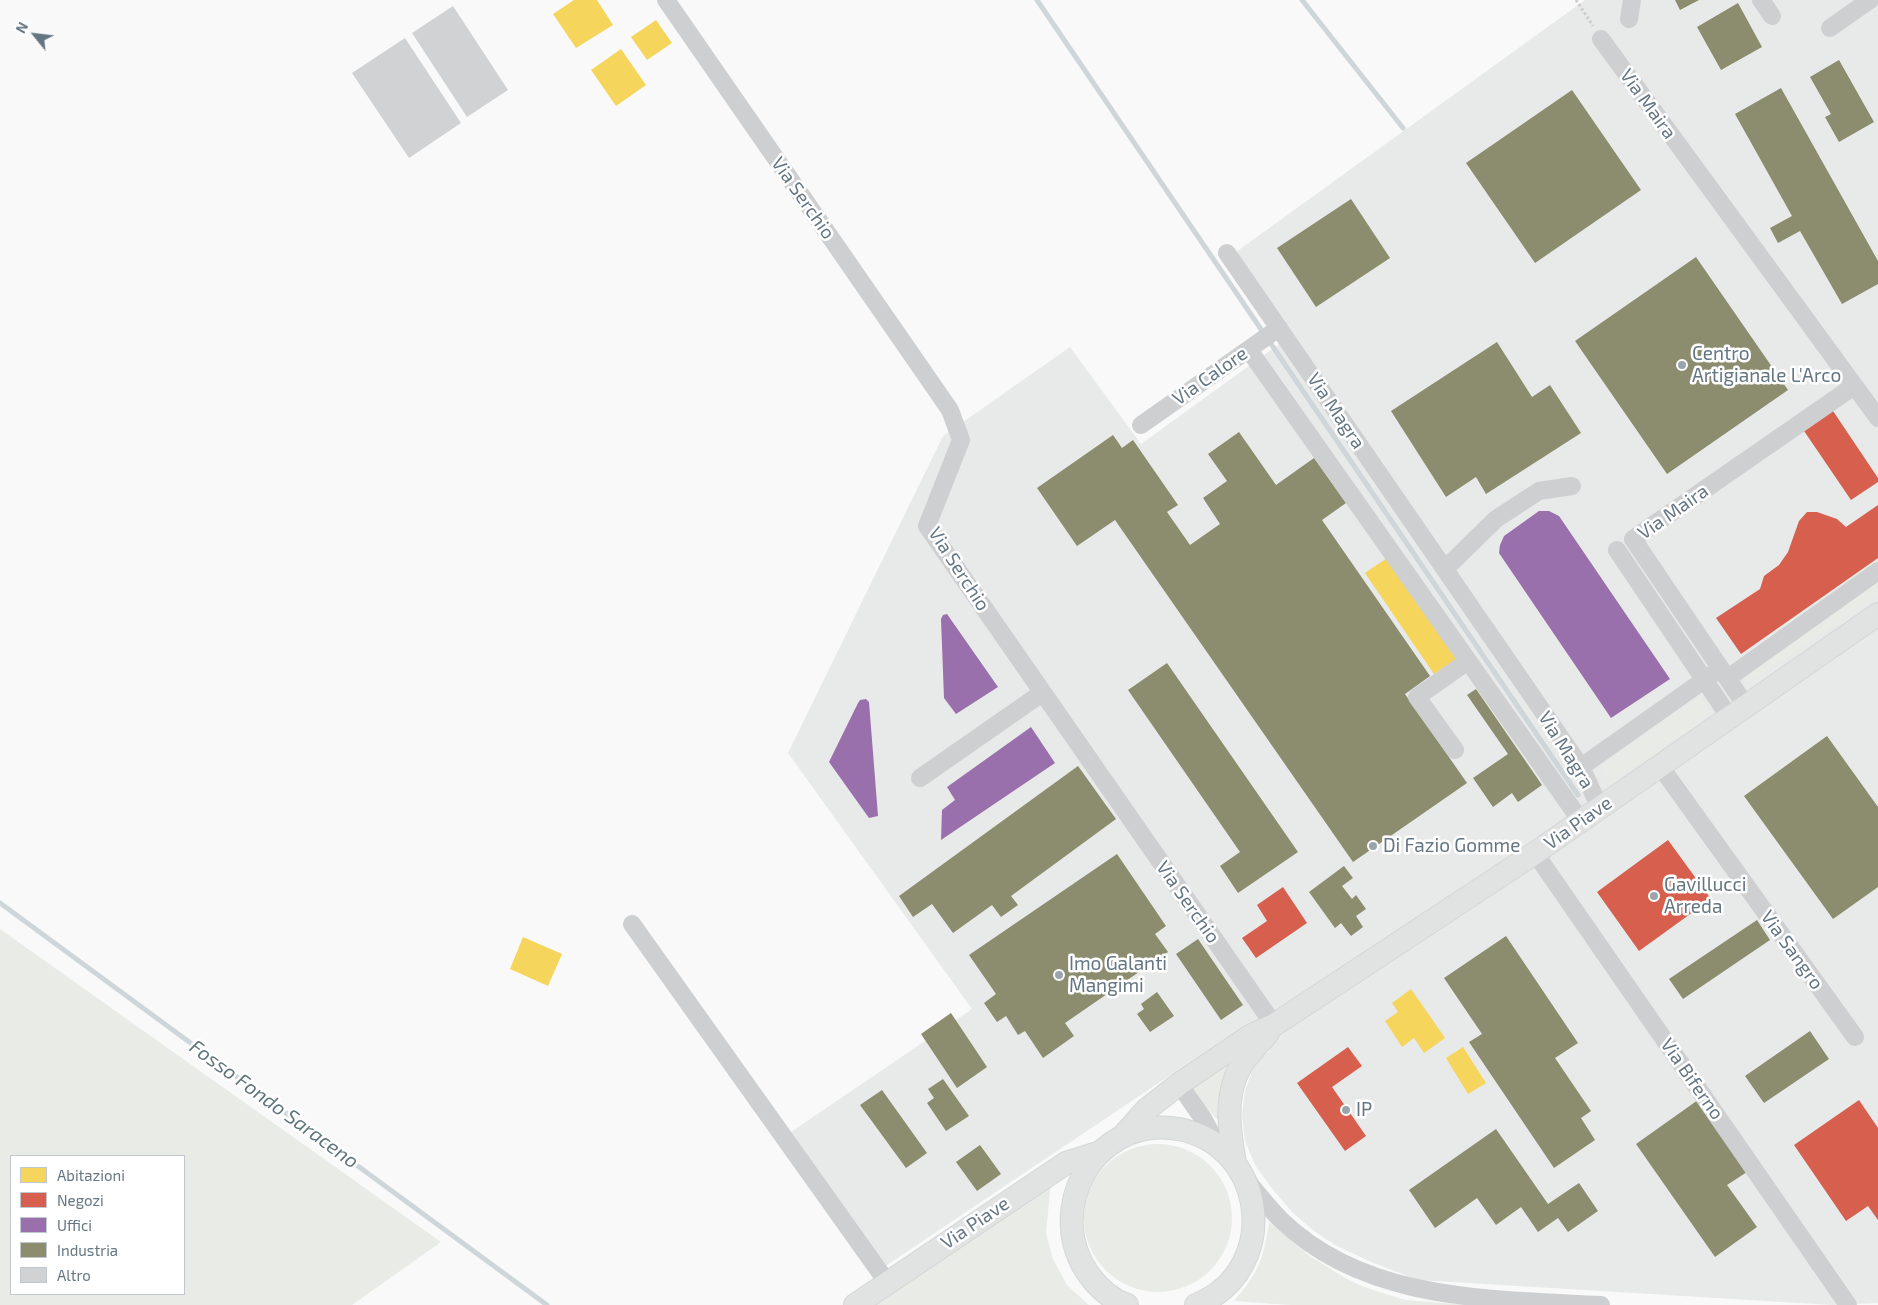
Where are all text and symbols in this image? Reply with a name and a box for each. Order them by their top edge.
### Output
north arrow [10,10,60,60]
text: N [12,19,31,36]
street label: Via Maira [1615,65,1681,143]
street label: Via Serchio [766,153,840,243]
street label: Via Calore [1168,342,1252,410]
place label: Centro Artigianale L'Arco [1692,343,1841,387]
marker: Centro Artigianale L'Arco [1676,359,1688,371]
street label: Via Magra [1302,369,1370,453]
street label: Via Maira [1633,479,1713,545]
street label: Via Serchio [924,523,994,615]
street label: Via Magra [1533,707,1599,793]
street label: Via Piave [1540,791,1616,855]
place label: Di Fazio Gomme [1383,835,1520,857]
marker: Di Fazio Gomme [1367,840,1379,852]
street label: Via Serchio [1151,857,1225,947]
place label: Gavillucci Arreda [1664,874,1746,918]
marker: Gavillucci Arreda [1648,890,1660,902]
street label: Via Sangro [1756,906,1828,994]
place label: Imo Galanti Mangimi [1069,953,1167,997]
marker: Imo Galanti Mangimi [1053,969,1065,981]
street label: Via Biferno [1656,1034,1728,1124]
water label: Fosso Fondo Saraceno [185,1035,363,1173]
place label: IP [1356,1099,1372,1121]
marker: IP [1340,1104,1352,1116]
legend [10,1155,185,1295]
text: Abitazioni [57,1166,125,1184]
text: Negozi [57,1191,104,1209]
street label: Via Piave [937,1192,1013,1254]
text: Uffici [57,1216,92,1234]
text: Industria [57,1241,118,1259]
text: Altro [57,1266,91,1284]

